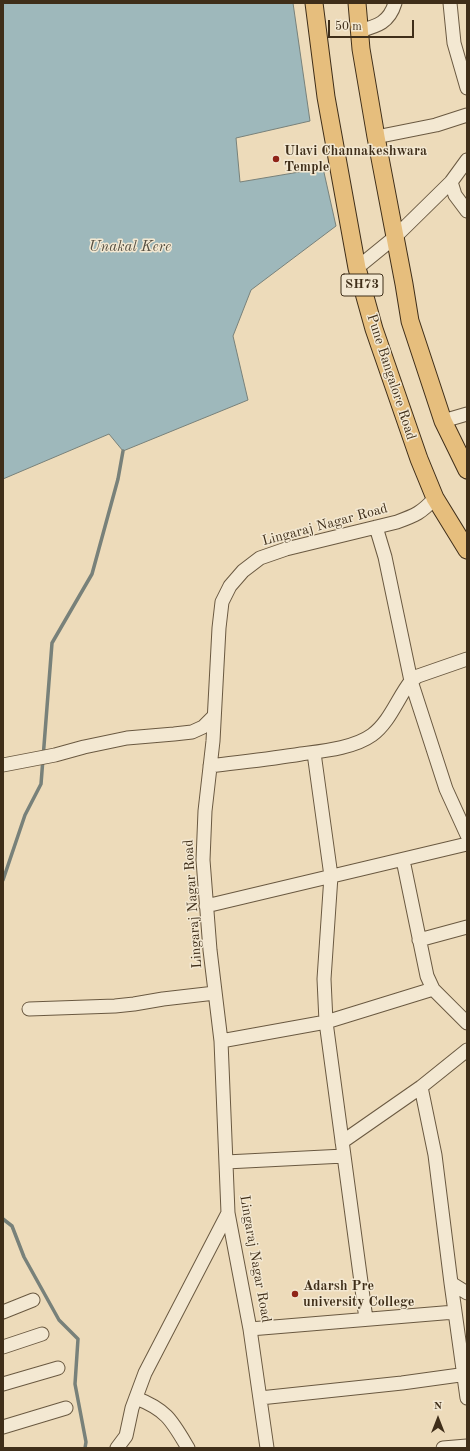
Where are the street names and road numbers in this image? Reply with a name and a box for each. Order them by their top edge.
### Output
road number: SH73 [341,274,383,296]
street label: Pune Bangalore Road [363,312,419,442]
street label: Lingaraj Nagar Road [260,500,390,550]
street label: Lingaraj Nagar Road [180,839,206,969]
street label: Lingaraj Nagar Road [236,1194,274,1324]

